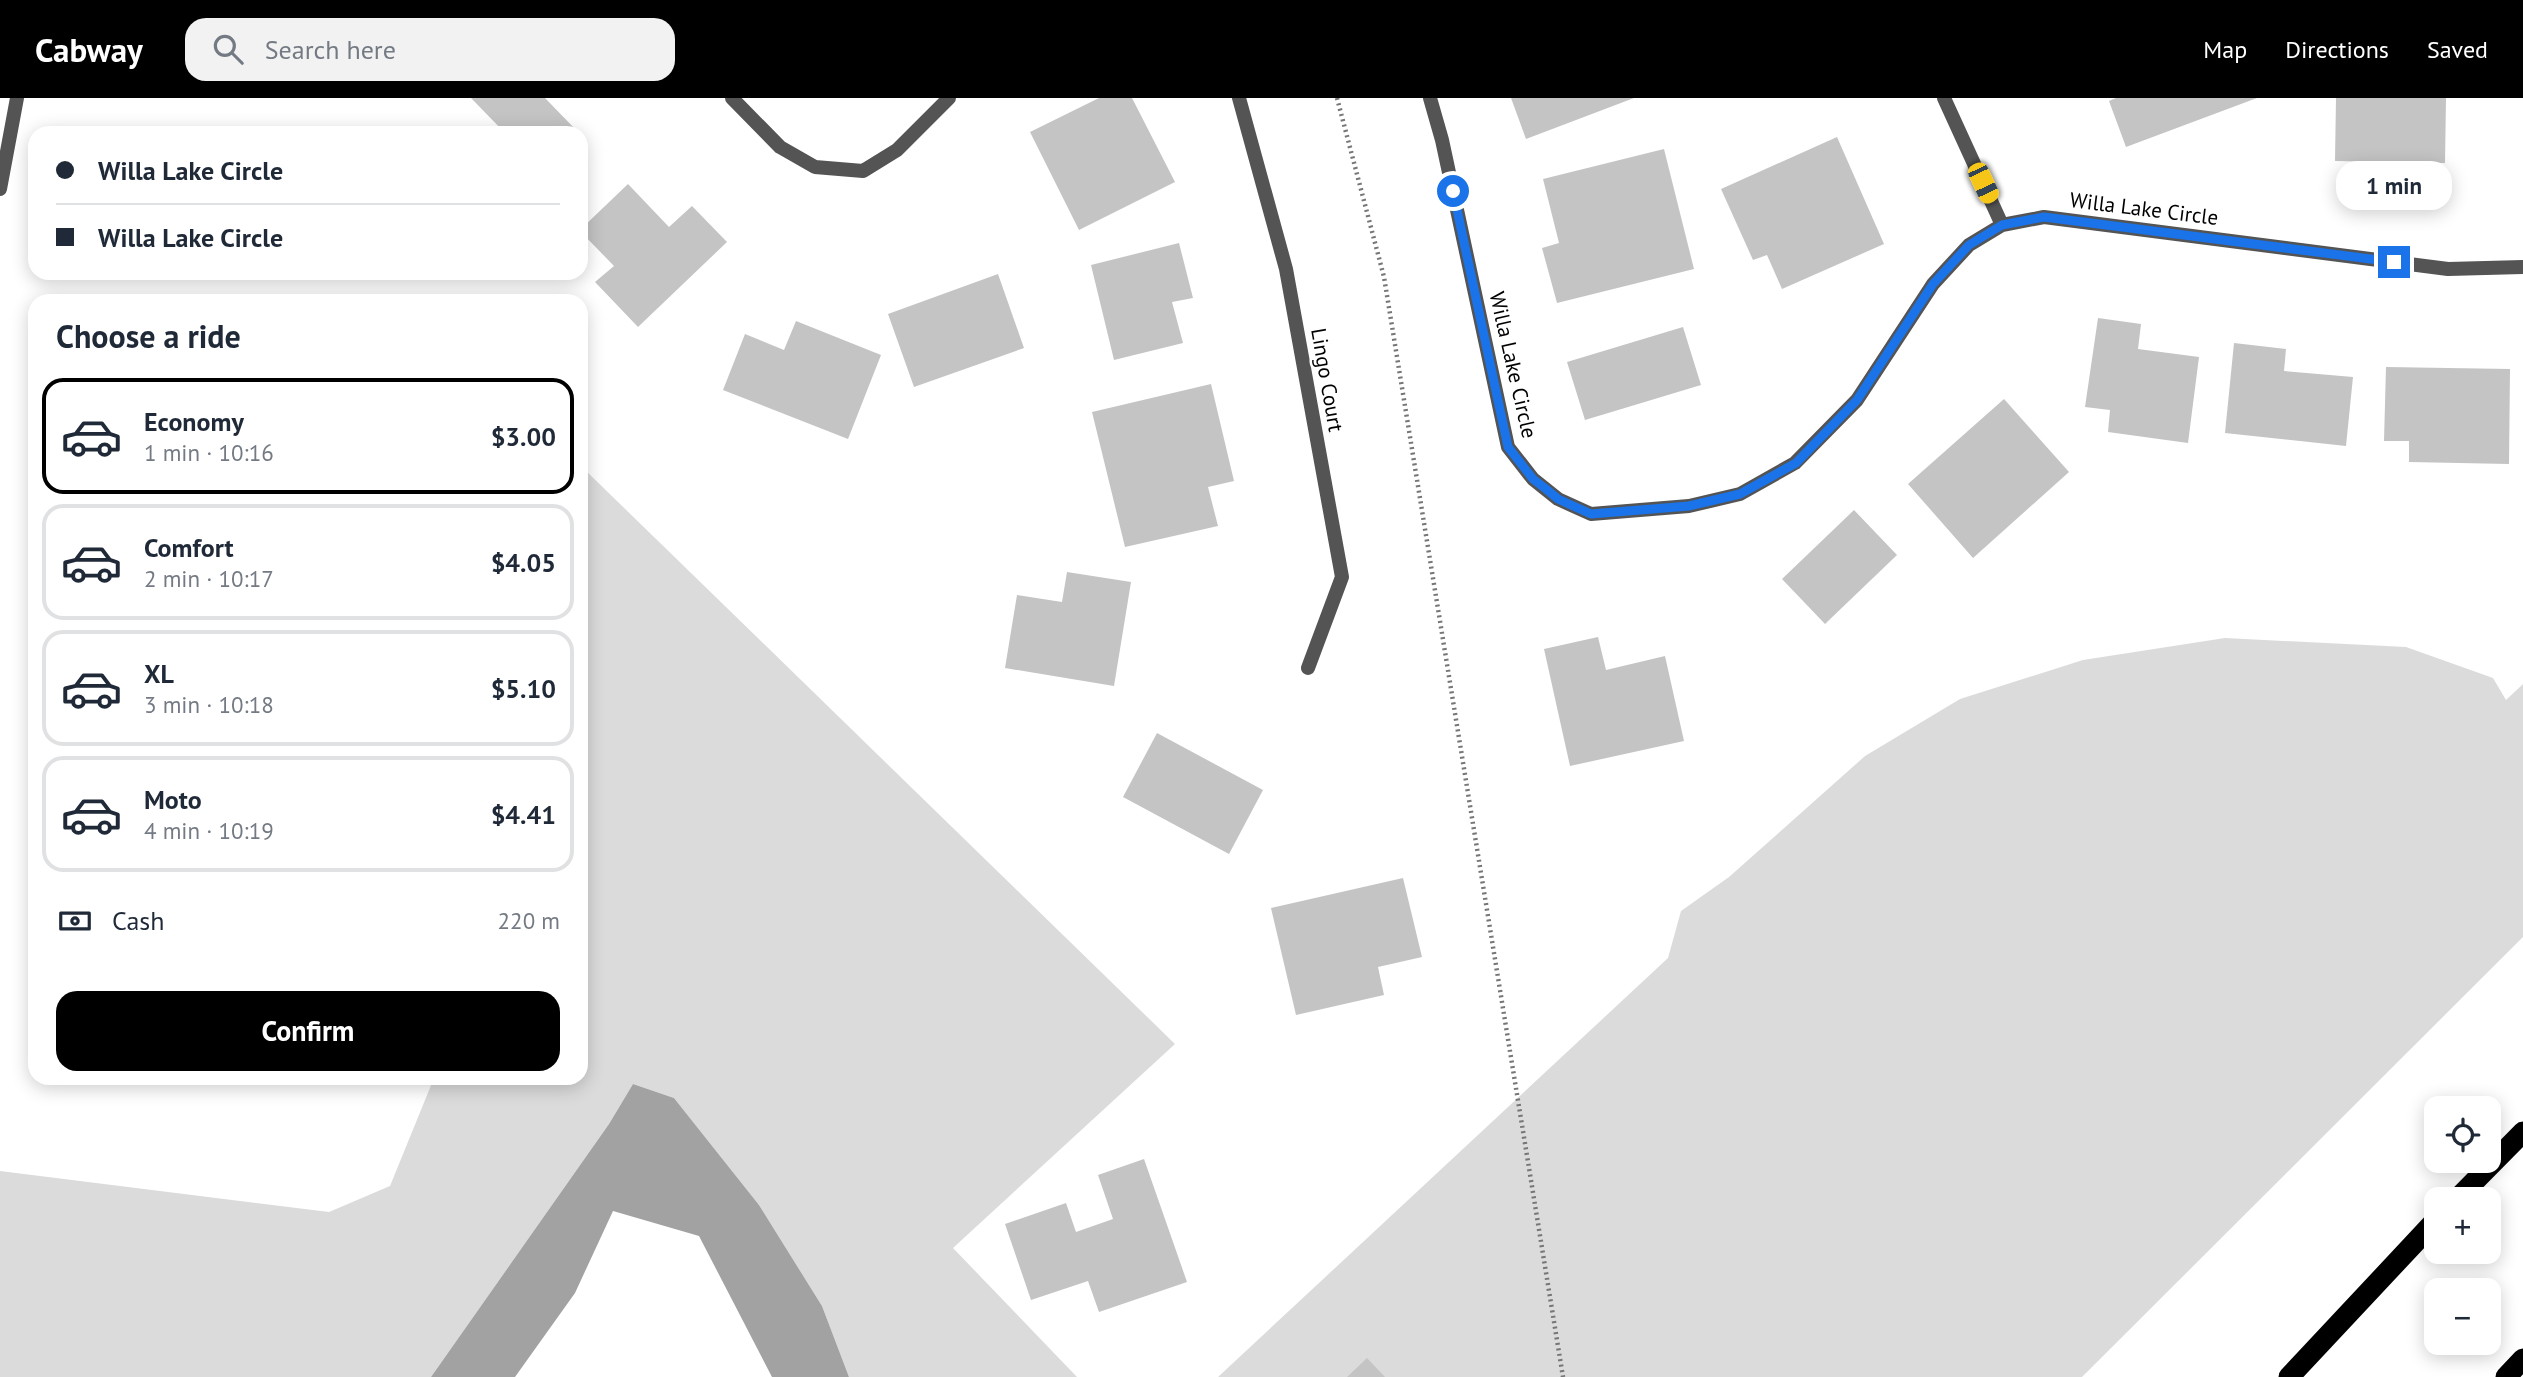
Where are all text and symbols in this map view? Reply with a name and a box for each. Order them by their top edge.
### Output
search box [185,18,675,81]
text: Cabway [35,28,143,71]
icon: search [209,30,247,68]
text: Search here [265,33,396,66]
text: Map [2203,34,2247,65]
text: Directions [2285,34,2389,65]
text: Saved [2427,34,2488,65]
text: Willa Lake Circle [98,154,283,187]
car [1965,160,2002,206]
callout: 1 min [2336,160,2452,209]
text: 1 min [2366,171,2422,200]
route start [1437,175,1469,207]
street label: Willa Lake Circle [2068,186,2220,231]
text: Willa Lake Circle [98,221,283,254]
route end [2378,246,2410,278]
street label: Willa Lake Circle [1484,289,1543,441]
text: Choose a ride [56,315,241,357]
street label: Lingo Court [1305,326,1350,434]
icon: car [60,405,123,468]
text: Economy [144,405,244,438]
text: $3.00 [491,420,556,453]
text: 1 min · 10:16 [144,438,274,467]
icon: car [60,531,123,594]
text: Comfort [144,531,234,564]
text: $4.05 [491,546,556,579]
text: 2 min · 10:17 [144,564,274,593]
icon: car [60,657,123,720]
text: XL [144,657,174,690]
text: $5.10 [491,672,556,705]
text: 3 min · 10:18 [144,690,274,719]
icon: car [60,783,123,846]
text: Moto [144,783,202,816]
text: $4.41 [491,798,556,831]
text: 4 min · 10:19 [144,816,274,845]
icon: cash [56,902,94,940]
text: Cash [112,904,164,937]
text: 220 m [498,906,560,935]
button: Confirm [56,991,560,1071]
map controls [2424,1096,2501,1355]
button: locate [2424,1096,2501,1173]
button: + [2424,1187,2501,1264]
button: − [2424,1278,2501,1355]

